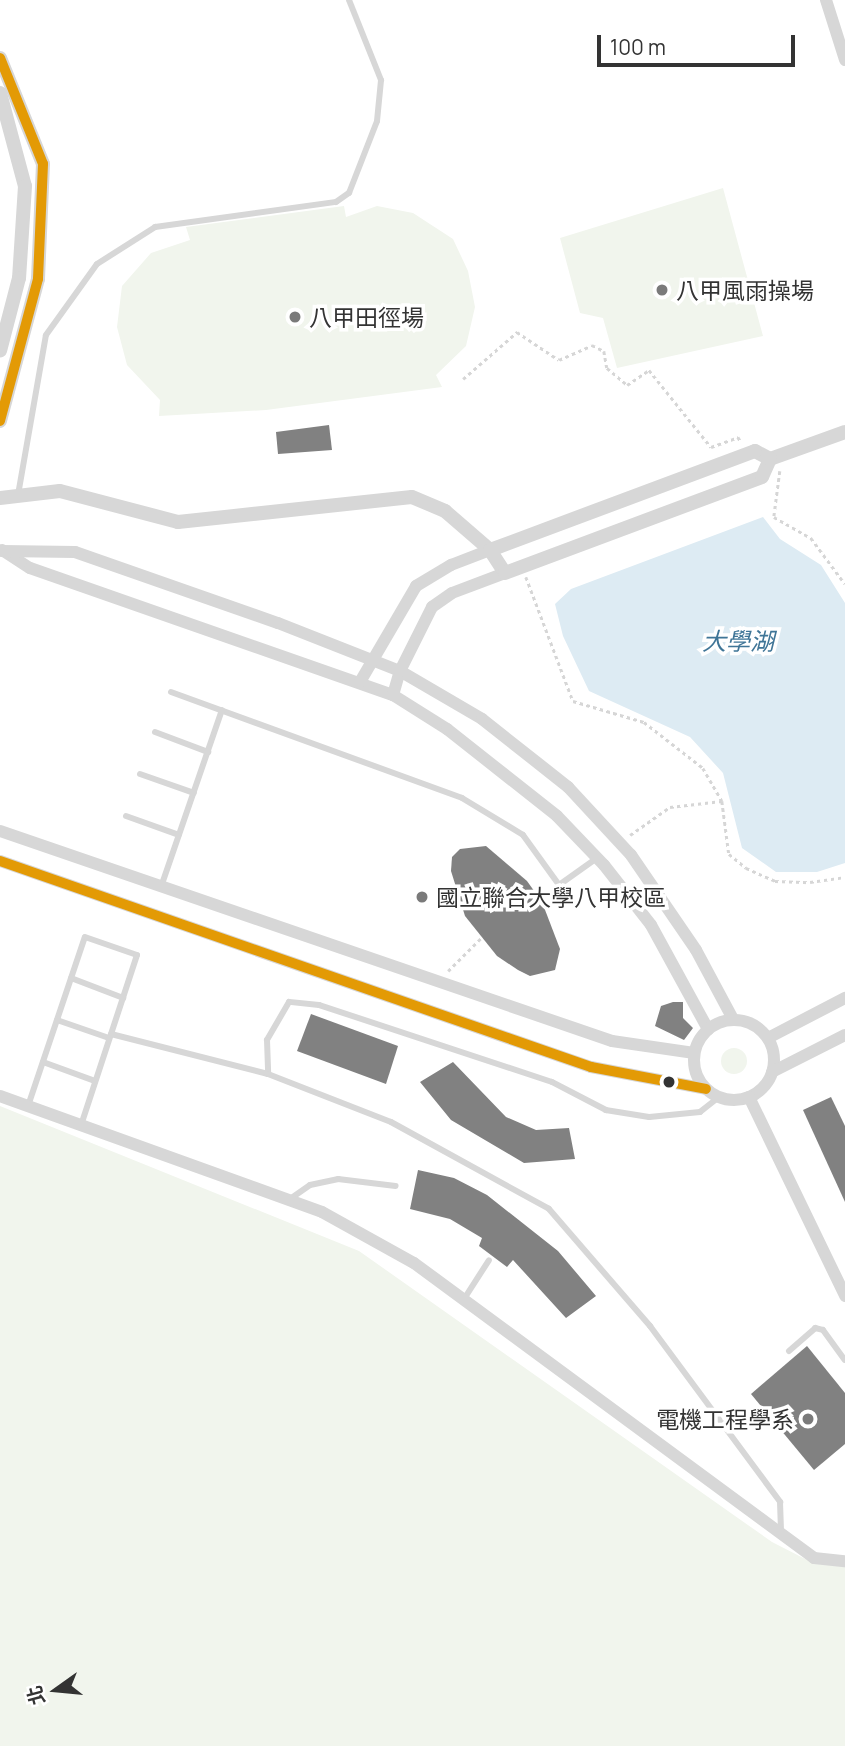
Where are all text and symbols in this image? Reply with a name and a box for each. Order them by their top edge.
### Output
scale bar [600,21,798,65]
text: 100 m [610,33,666,61]
place label: 八甲風雨操場 [676,276,814,304]
marker: 八甲風雨操場 [654,282,670,298]
place label: 八甲田徑場 [309,303,424,331]
marker: 八甲田徑場 [287,309,303,325]
water label: 大學湖 [702,627,774,655]
place label: 國立聯合大學八甲校區 [436,883,666,911]
marker: 國立聯合大學八甲校區 [414,889,430,905]
unlabelled marker [662,1075,676,1089]
place label: 電機工程學系 [656,1405,794,1433]
marker: 電機工程學系 [800,1411,816,1427]
north arrow [21,1655,91,1725]
text: 北 [21,1683,51,1708]

